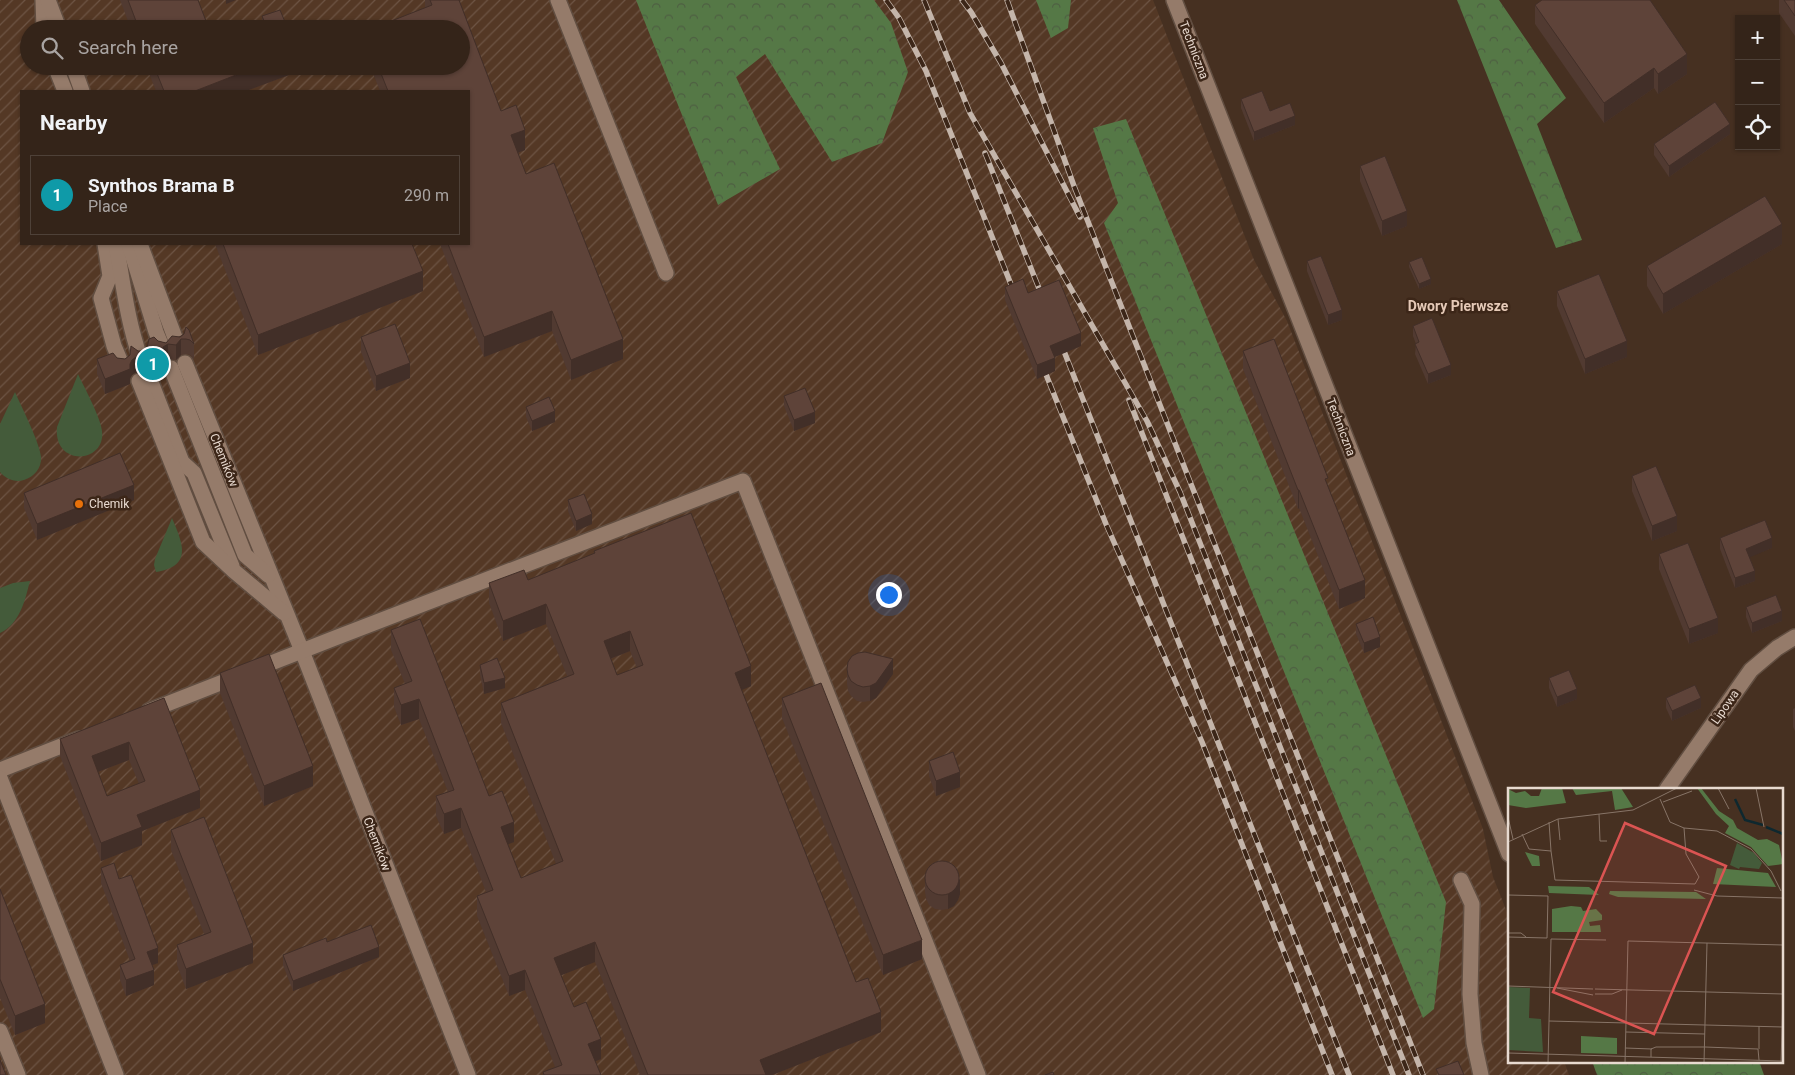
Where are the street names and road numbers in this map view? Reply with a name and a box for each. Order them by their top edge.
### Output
street label: Techniczna [1177,19,1211,81]
street label: Techniczna [1324,396,1358,458]
street label: Chemików [207,431,241,489]
street label: Lipowa [1708,687,1742,727]
street label: Chemików [360,815,394,873]

